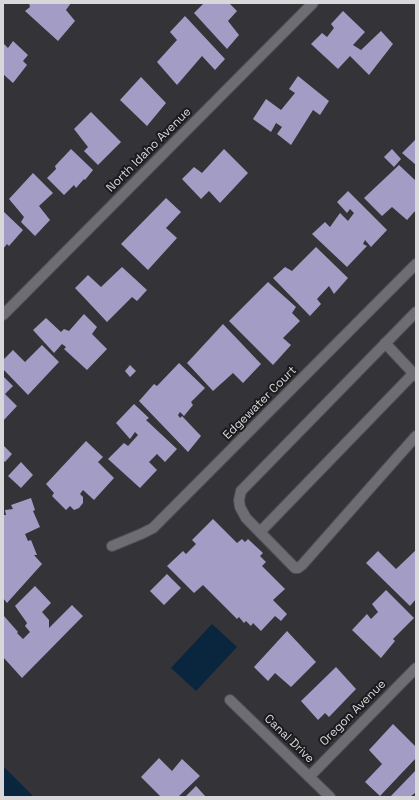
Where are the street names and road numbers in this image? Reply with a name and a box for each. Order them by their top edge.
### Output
street label: North Idaho Avenue [104,105,194,195]
street label: Edgewater Court [220,363,300,443]
street label: Oregon Avenue [317,677,389,749]
street label: Canal Drive [261,712,317,766]

